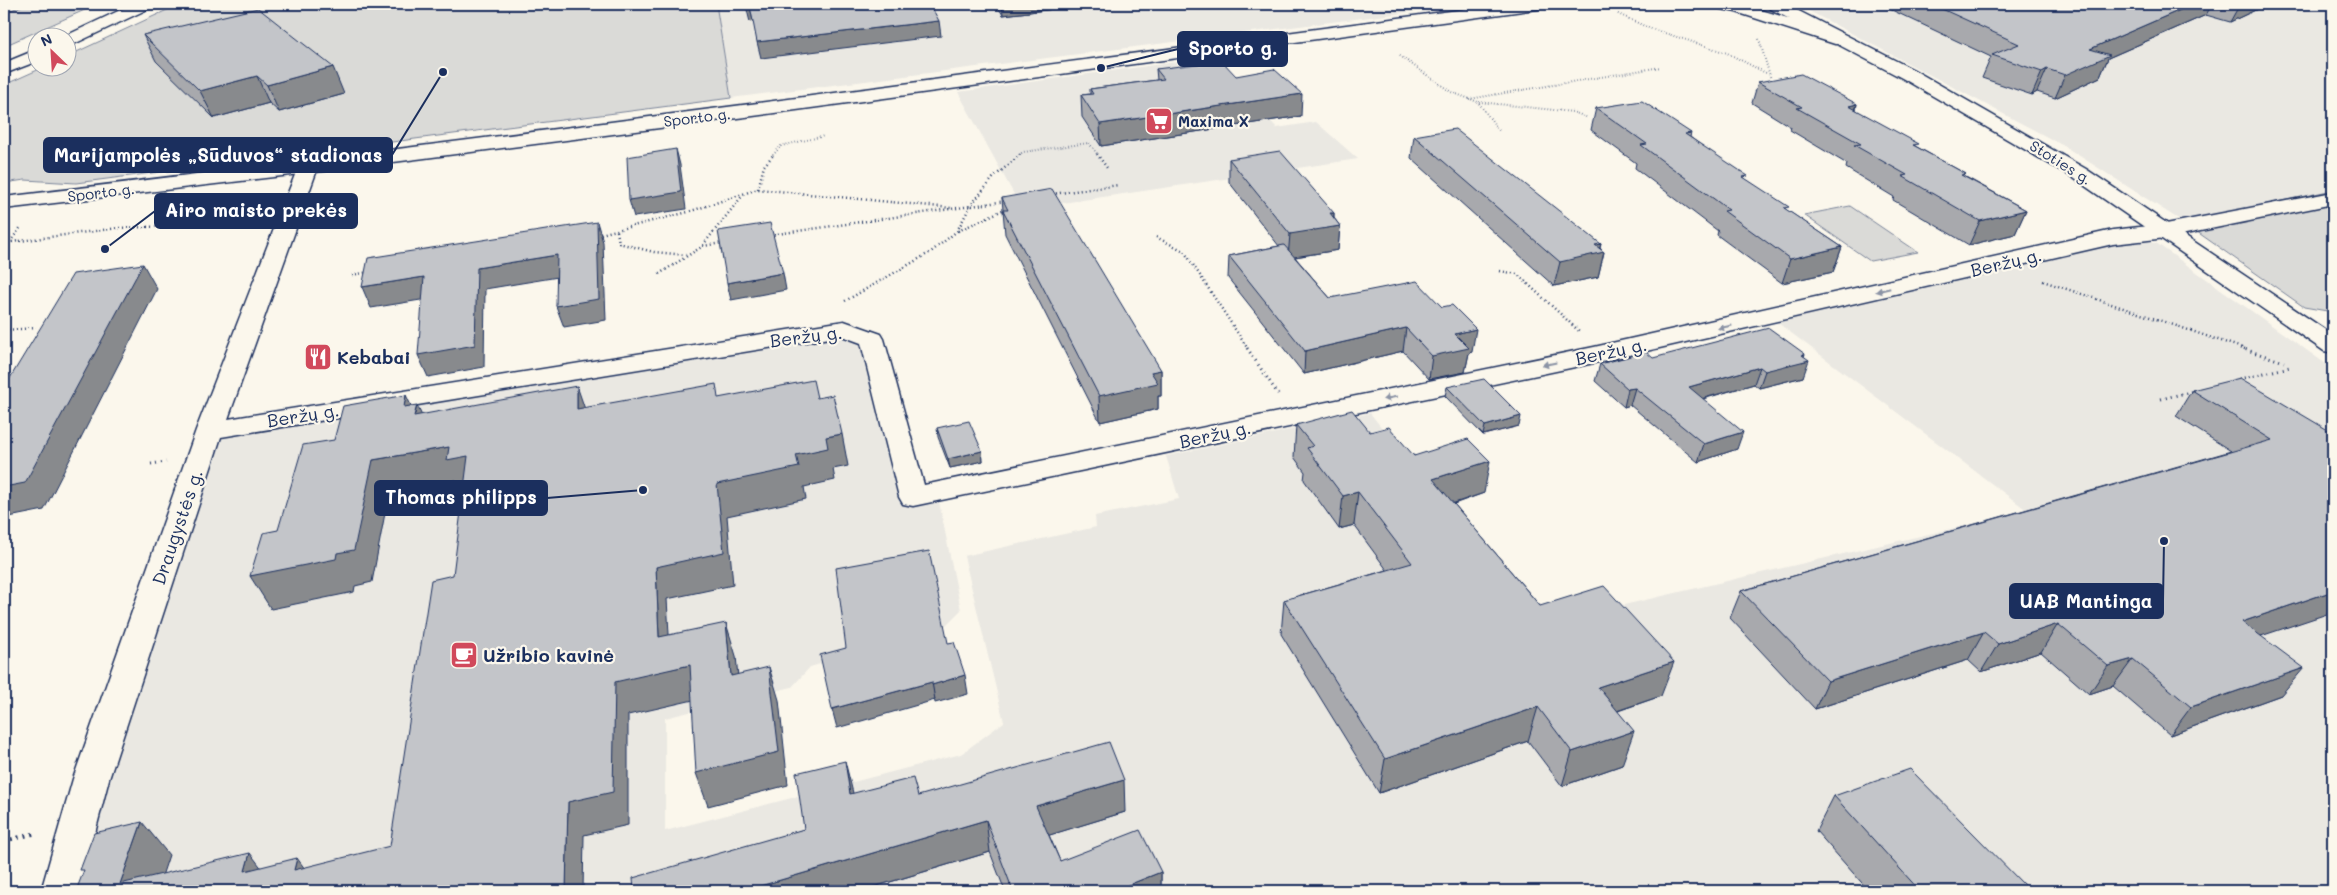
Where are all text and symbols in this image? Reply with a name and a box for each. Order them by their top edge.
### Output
north arrow [28,28,78,78]
text: N [37,29,55,51]
callout: Sporto g. [1178,32,1287,66]
text: Sporto g. [1188,35,1278,60]
street label: Sporto g. [662,103,732,131]
supermarket icon: Maxima X [1144,106,1174,136]
place label: Maxima X [1178,111,1249,131]
street label: Stoties g. [2026,135,2096,189]
callout: Marijampolės „Sūduvos“ stadionas [44,138,392,172]
text: Marijampolės „Sūduvos“ stadionas [54,142,382,167]
street label: Sporto g. [66,178,136,206]
callout: Airo maisto prekės [155,194,357,228]
text: Airo maisto prekės [165,197,347,222]
street label: Beržų g. [1968,242,2044,282]
one-way arrow [1876,286,1891,294]
street label: Beržų g. [768,320,844,352]
one-way arrow [1716,323,1732,331]
street label: Beržų g. [1573,332,1649,370]
restaurant icon: Kebabai [303,342,333,372]
place label: Kebabai [337,345,411,369]
one-way arrow [1540,361,1556,369]
one-way arrow [1381,394,1397,402]
street label: Beržų g. [265,397,341,433]
street label: Beržų g. [1177,415,1253,453]
street label: Draugystės g. [146,466,208,588]
callout: Thomas philipps [375,481,547,515]
text: Thomas philipps [385,484,537,509]
callout: UAB Mantinga [2010,584,2163,618]
text: UAB Mantinga [2020,588,2152,613]
cafe icon: Užribio kavinė [449,640,479,670]
place label: Užribio kavinė [483,643,614,667]

